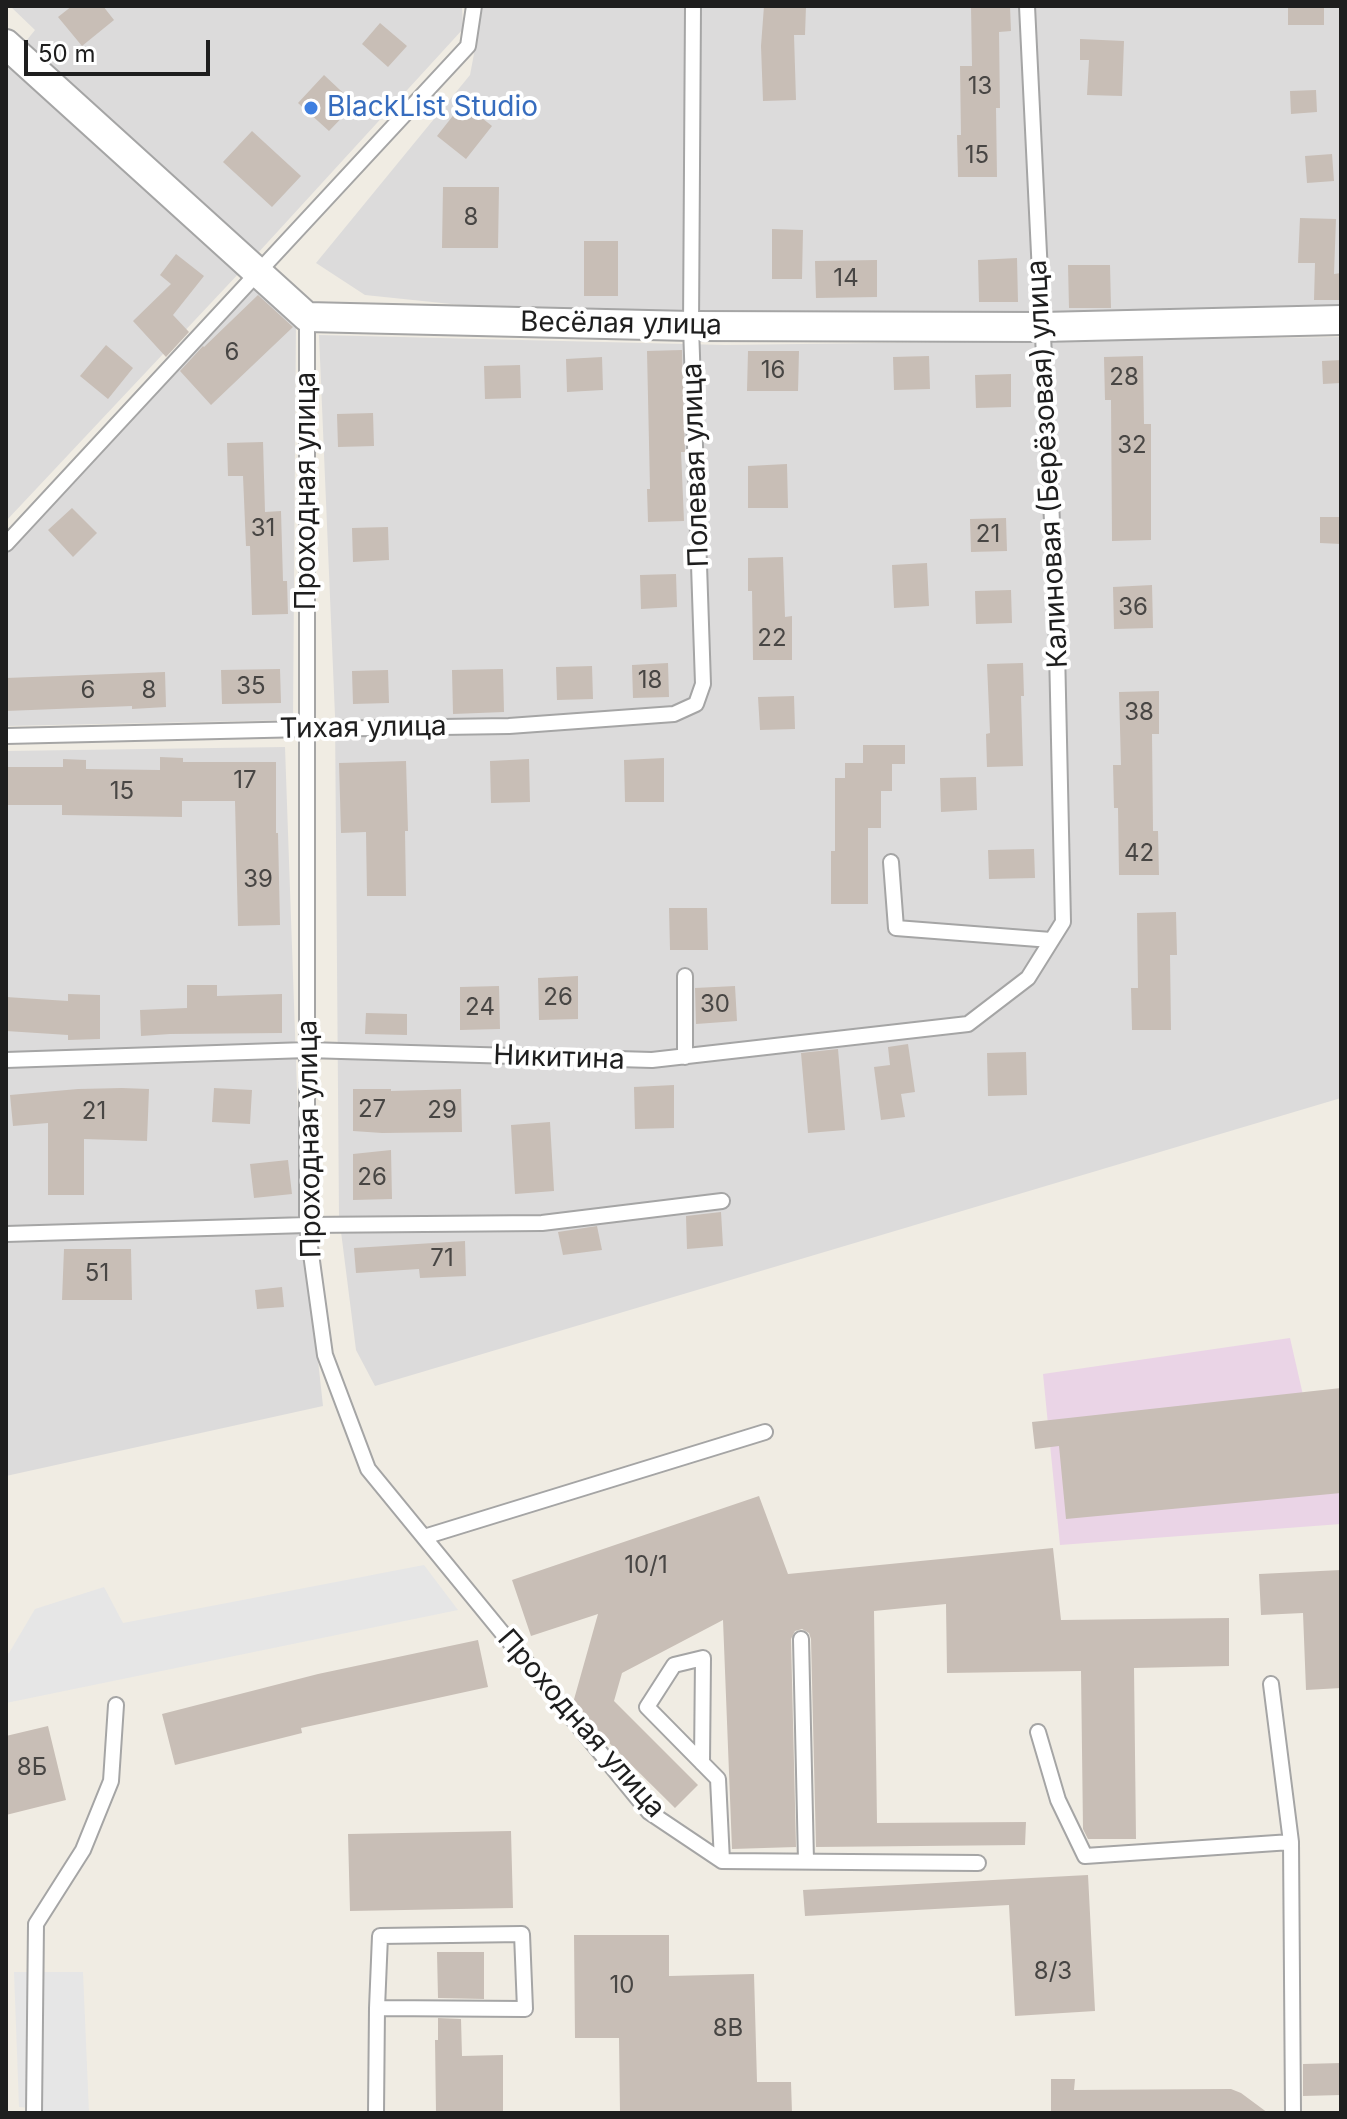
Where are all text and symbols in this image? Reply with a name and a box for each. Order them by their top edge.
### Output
scale bar [28,24,214,74]
text: 50 m [38,39,96,68]
house number: 13 [968,73,992,101]
place label: BlackList Studio [327,91,538,125]
marker: BlackList Studio [302,99,320,117]
house number: 15 [965,142,989,170]
house number: 8 [464,204,478,232]
street label: Калиновая (Берёзовая) улица [1021,259,1075,669]
house number: 14 [833,265,859,293]
street label: Весёлая улица [520,305,722,343]
house number: 6 [225,339,239,367]
house number: 16 [761,357,785,385]
street label: Полевая улица [676,362,716,568]
house number: 28 [1109,364,1139,392]
street label: Проходная улица [290,372,324,610]
house number: 32 [1117,432,1147,460]
house number: 31 [251,515,275,543]
house number: 21 [976,521,1000,549]
house number: 36 [1118,594,1148,622]
house number: 22 [757,625,787,653]
house number: 18 [638,667,662,695]
house number: 35 [236,673,266,701]
house number: 6 [81,677,95,705]
house number: 8 [142,677,156,705]
house number: 38 [1124,699,1154,727]
street label: Тихая улица [279,710,447,746]
house number: 17 [233,767,257,795]
house number: 15 [110,778,134,806]
house number: 42 [1124,840,1154,868]
house number: 39 [243,866,273,894]
house number: 26 [543,984,573,1012]
house number: 30 [700,991,730,1019]
house number: 24 [465,994,495,1022]
street label: Проходная улица [291,1020,329,1258]
street label: Никитина [493,1039,625,1077]
house number: 27 [358,1096,386,1124]
house number: 29 [427,1097,457,1125]
house number: 21 [82,1098,106,1126]
house number: 26 [357,1164,387,1192]
house number: 71 [430,1245,454,1273]
house number: 51 [85,1260,109,1288]
house number: 10/1 [624,1552,668,1580]
street label: Проходная улица [490,1623,672,1825]
house number: 8Б [17,1754,47,1782]
house number: 8/3 [1034,1958,1072,1986]
house number: 10 [610,1972,634,2000]
house number: 8В [713,2015,743,2043]

